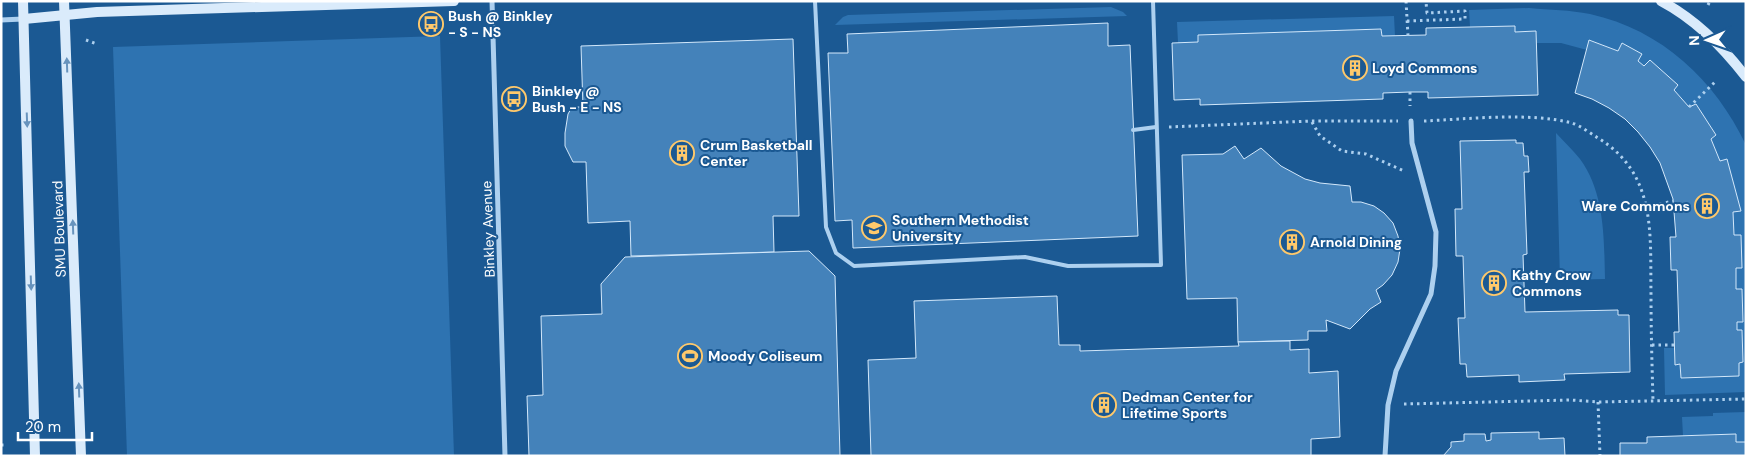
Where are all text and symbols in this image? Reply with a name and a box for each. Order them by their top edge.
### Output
place label: Bush @ Binkley - S - NS [448,7,553,41]
bus stop icon: Bush @ Binkley - S - NS [418,11,444,37]
north arrow [1682,15,1732,65]
text: N [1685,35,1703,46]
building icon: Loyd Commons [1342,55,1368,81]
one-way arrow [62,57,70,73]
place label: Loyd Commons [1372,59,1478,77]
place label: Binkley @ Bush - E - NS [532,82,622,116]
bus stop icon: Binkley @ Bush - E - NS [501,86,527,112]
one-way arrow [23,112,31,128]
place label: Crum Basketball Center [700,136,812,170]
building icon: Crum Basketball Center [669,140,695,166]
street label: SMU Boulevard [48,180,70,278]
street label: Binkley Avenue [477,180,499,278]
building icon: Ware Commons [1694,193,1720,219]
place label: Ware Commons [1581,197,1690,215]
place label: Southern Methodist University [892,211,1029,245]
school or university icon: Southern Methodist University [861,215,887,241]
one-way arrow [68,219,76,235]
building icon: Arnold Dining [1279,229,1305,255]
place label: Arnold Dining [1310,233,1402,251]
place label: Kathy Crow Commons [1512,266,1591,300]
building icon: Kathy Crow Commons [1481,270,1507,296]
one-way arrow [27,275,35,291]
sports icon: Moody Coliseum [677,343,703,369]
place label: Moody Coliseum [708,347,823,365]
one-way arrow [74,381,82,397]
place label: Dedman Center for Lifetime Sports [1122,388,1253,422]
building icon: Dedman Center for Lifetime Sports [1091,392,1117,418]
scale bar [18,410,91,442]
text: 20 m [25,417,61,437]

